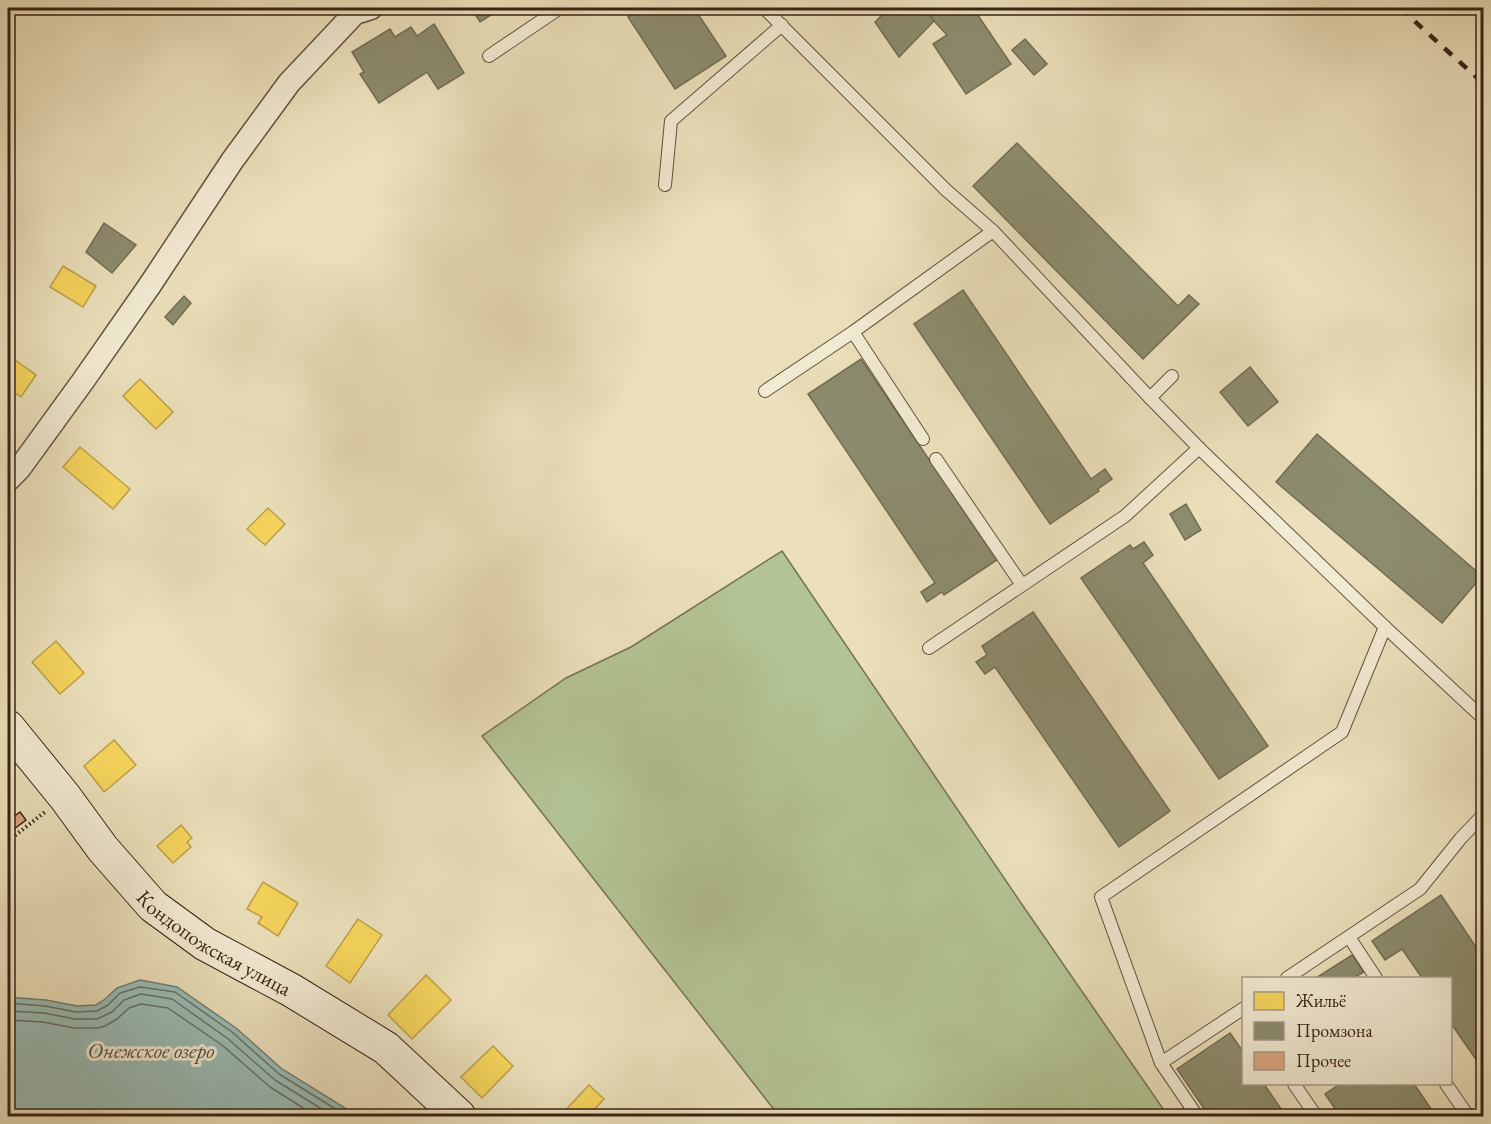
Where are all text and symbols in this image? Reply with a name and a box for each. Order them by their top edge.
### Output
street label: Кондопожская улица [131,884,297,1002]
legend [1242,977,1452,1085]
text: Жильё [1295,989,1346,1012]
text: Промзона [1296,1019,1373,1042]
water label: Онежское озеро [87,1036,215,1065]
text: Прочее [1296,1049,1351,1072]

